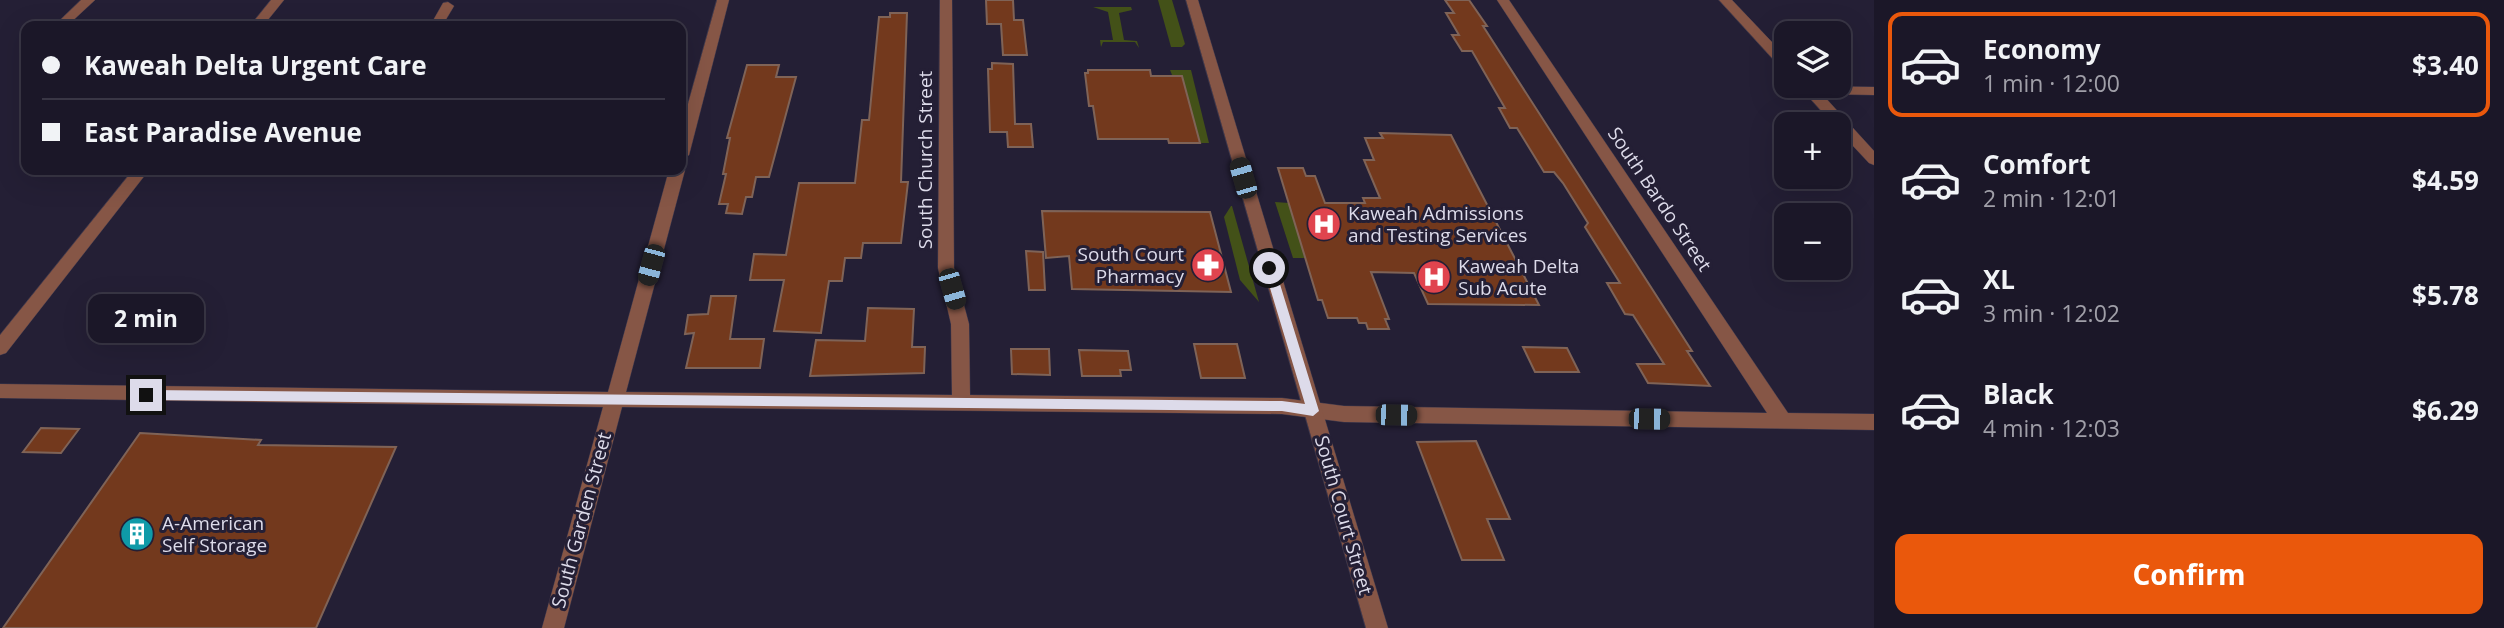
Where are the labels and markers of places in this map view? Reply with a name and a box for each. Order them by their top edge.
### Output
place label: Kaweah Admissions and Testing Services [1348,200,1527,248]
hospital icon: Kaweah Admissions and Testing Services [1305,205,1343,243]
place label: South Court Pharmacy [1078,241,1184,289]
pharmacy icon: South Court Pharmacy [1189,246,1227,284]
place label: Kaweah Delta Sub Acute [1458,253,1579,301]
hospital icon: Kaweah Delta Sub Acute [1415,258,1453,296]
place label: A-American Self Storage [162,510,267,558]
building icon: A-American Self Storage [118,515,156,553]

